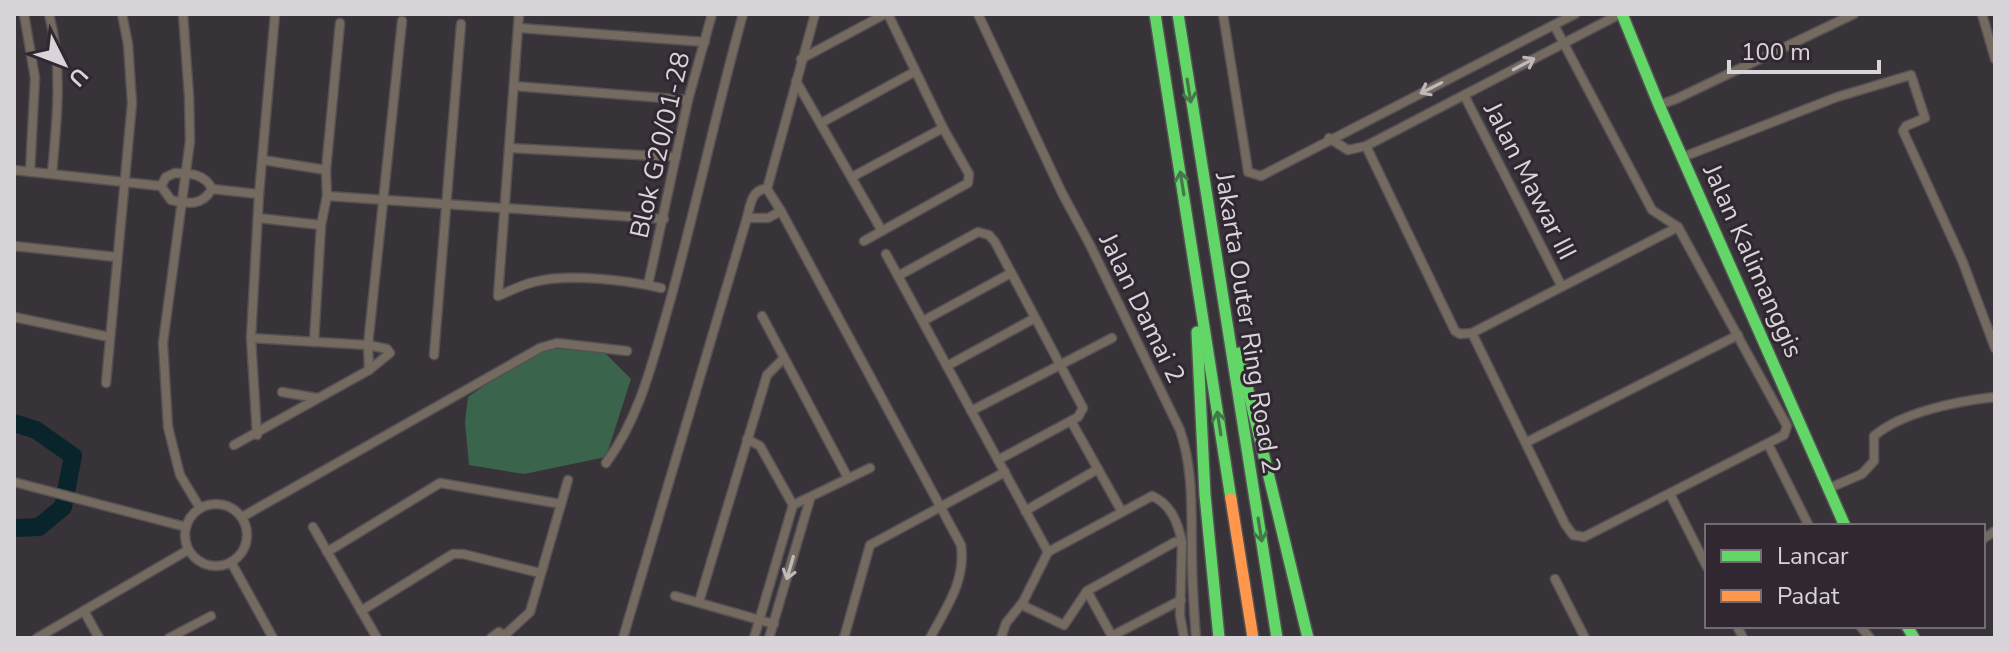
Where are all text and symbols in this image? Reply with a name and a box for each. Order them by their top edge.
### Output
north arrow [24,24,104,104]
scale bar [1729,24,1879,74]
text: 100 m [1741,36,1811,68]
street label: Blok G20/01-28 [622,48,698,242]
one-way arrow [1511,55,1535,71]
text: U [62,61,95,93]
one-way arrow [1183,78,1198,103]
one-way arrow [1420,81,1444,96]
street label: Jalan Mawar III [1475,95,1585,266]
street label: Jalan Kalimanggis [1694,158,1811,363]
street label: Jakarta Outer Ring Road 2 [1207,169,1289,476]
one-way arrow [1174,171,1189,196]
street label: Jalan Damai 2 [1090,226,1193,389]
one-way arrow [1211,410,1226,436]
one-way arrow [1253,517,1268,542]
legend [1705,524,1985,628]
text: Lancar [1777,540,1849,572]
one-way arrow [782,555,797,581]
text: Padat [1777,580,1840,612]

